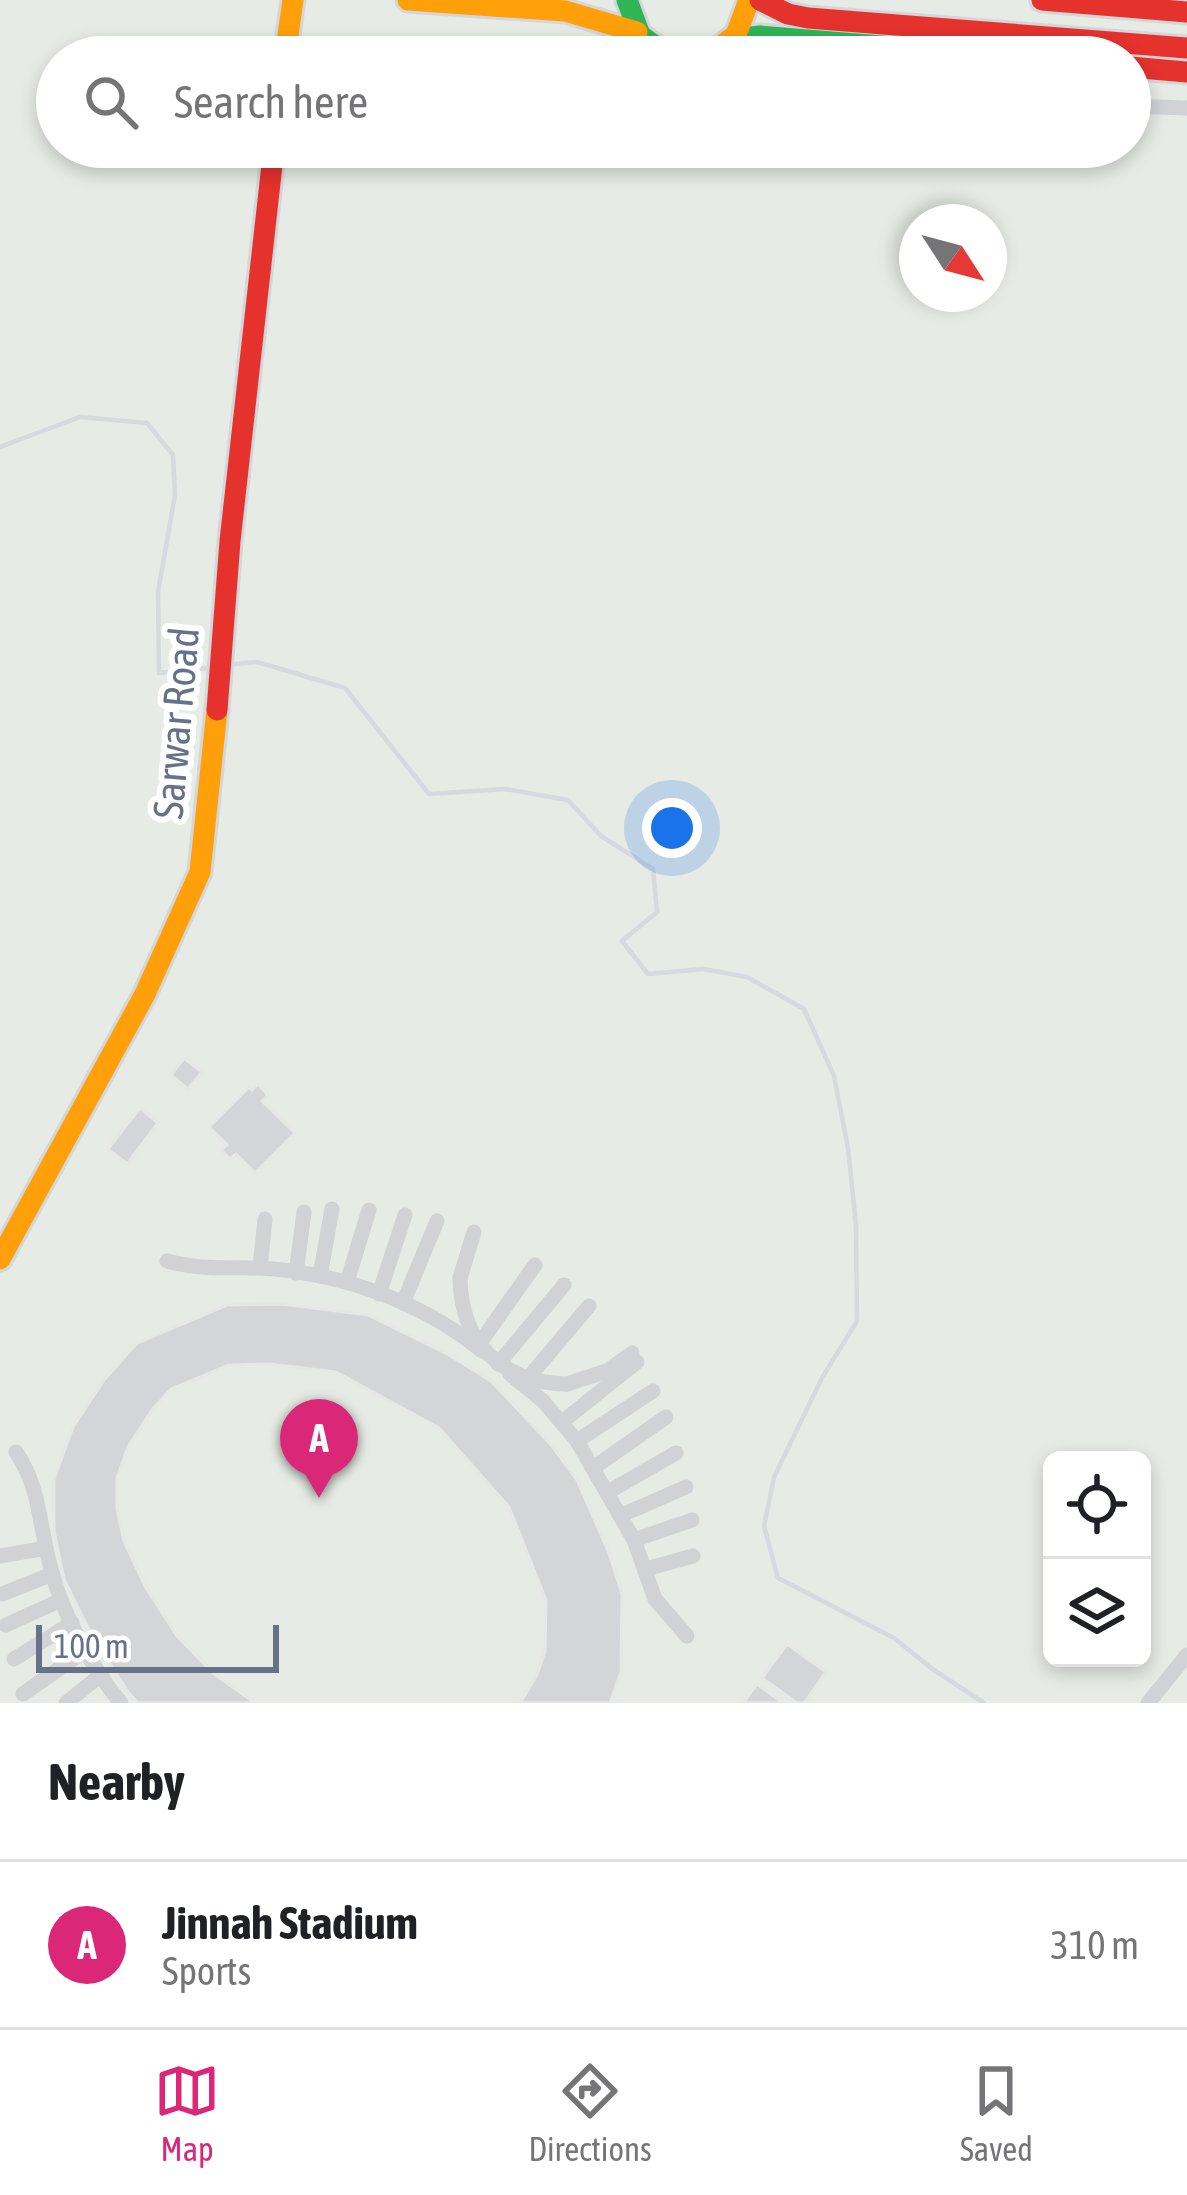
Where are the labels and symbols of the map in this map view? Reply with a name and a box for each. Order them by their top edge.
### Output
north arrow [899,204,1007,312]
street label: Sarwar Road [144,625,208,821]
your location [642,798,702,858]
pin: A [280,1399,358,1498]
scale bar [36,1619,279,1672]

